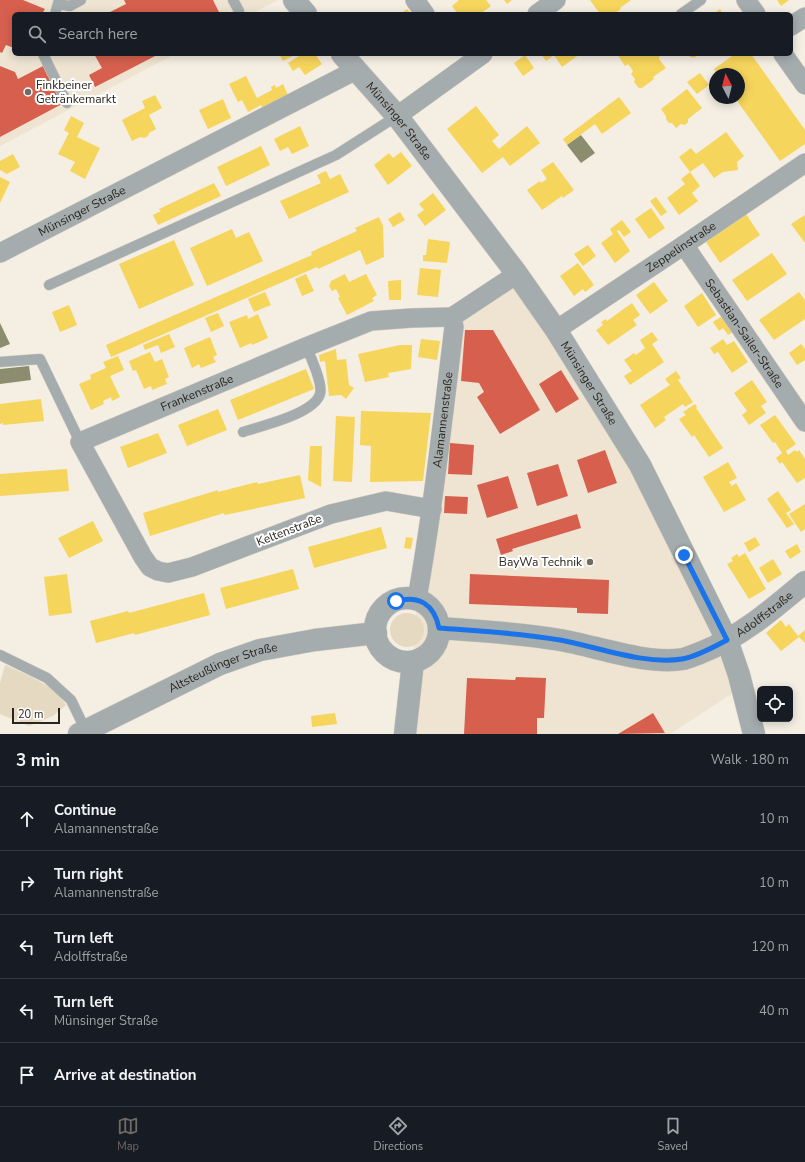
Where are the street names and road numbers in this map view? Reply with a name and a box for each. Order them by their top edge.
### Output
street label: Münsinger Straße [363,79,436,163]
street label: Münsinger Straße [35,182,128,240]
street label: Zeppelinstraße [643,218,719,276]
street label: Sebastian-Sailer-Straße [701,275,787,391]
street label: Münsinger Straße [557,338,621,428]
street label: Frankenstraße [158,370,236,415]
street label: Alamannenstraße [429,371,457,469]
street label: Keltenstraße [254,510,324,550]
street label: Adolffstraße [732,588,796,641]
street label: Altsteußlinger Straße [166,639,279,696]

